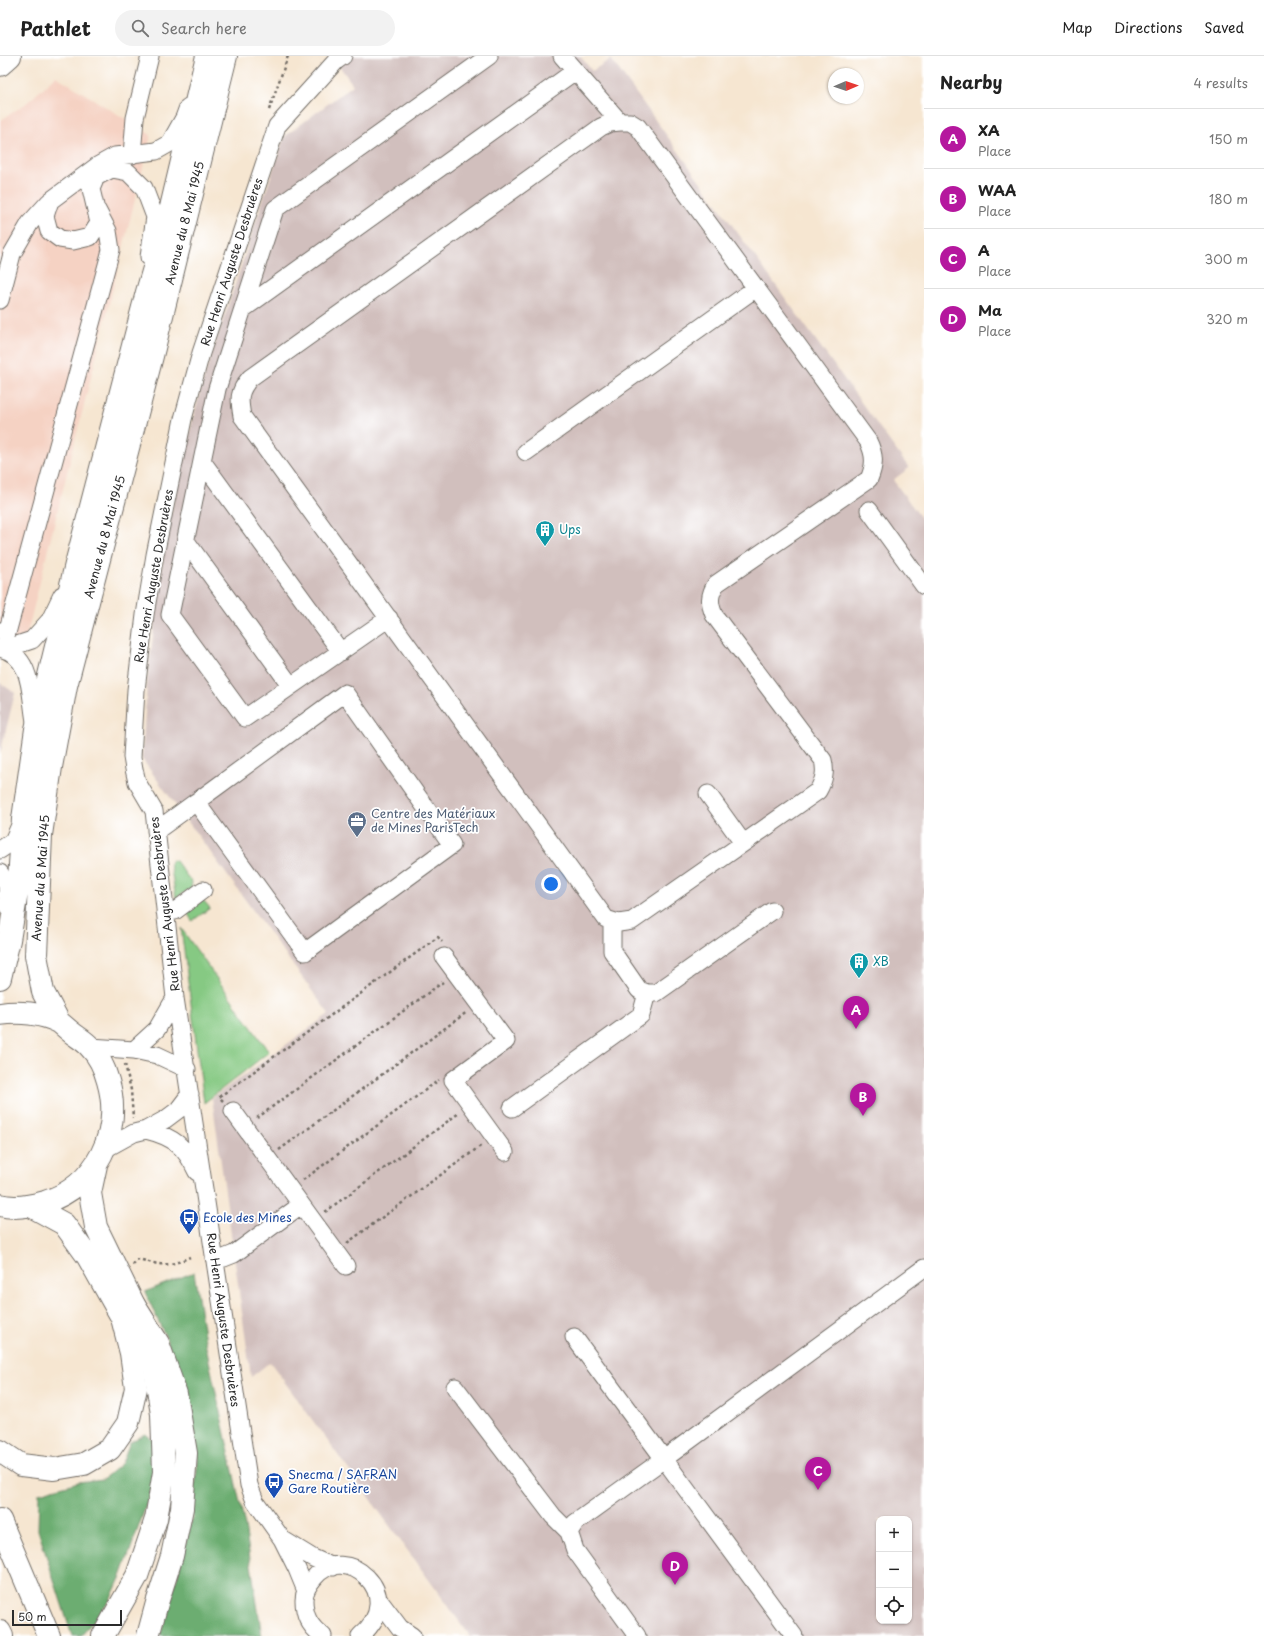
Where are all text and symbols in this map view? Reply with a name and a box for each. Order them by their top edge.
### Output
search box [115,10,395,46]
text: Pathlet [20,14,91,42]
text: Search here [161,16,247,39]
icon: search [129,17,151,39]
text: Map [1062,17,1092,38]
text: Directions [1114,17,1182,38]
text: Saved [1204,17,1244,38]
north arrow [828,68,864,104]
text: Nearby [940,69,1002,95]
text: 4 results [1194,73,1248,92]
text: XA [978,118,1000,141]
text: A [948,129,958,148]
text: 150 m [1209,129,1248,148]
text: Place [978,141,1011,160]
street label: Avenue du 8 Mai 1945 [160,159,208,286]
street label: Rue Henri Auguste Desbruères [195,175,267,348]
text: WAA [978,178,1016,201]
text: B [949,189,957,208]
text: 180 m [1209,189,1248,208]
text: Place [978,201,1011,220]
text: A [978,238,990,261]
text: C [948,249,958,268]
text: 300 m [1204,249,1248,268]
text: Place [978,261,1011,280]
text: Ma [978,298,1002,321]
text: D [948,309,958,328]
text: 320 m [1206,309,1248,328]
text: Place [978,321,1011,340]
street label: Avenue du 8 Mai 1945 [79,473,129,600]
street label: Rue Henri Auguste Desbruères [129,487,177,664]
building icon: Ups [534,519,556,547]
place label: Ups [559,520,581,538]
place label: Centre des Matériaux de Mines ParisTech [371,804,495,836]
office icon: Centre des Matériaux de Mines ParisTech [346,810,368,838]
street label: Avenue du 8 Mai 1945 [27,814,53,942]
street label: Rue Henri Auguste Desbruères [144,815,184,992]
your location [541,874,561,894]
building icon: XB [848,951,870,979]
place label: XB [873,952,889,970]
pin: A [843,996,869,1029]
pin: B [850,1083,876,1116]
bus stop icon: Ecole des Mines [178,1207,200,1235]
place label: Ecole des Mines [203,1208,292,1226]
street label: Rue Henri Auguste Desbruères [203,1232,245,1409]
pin: C [805,1457,831,1490]
place label: Snecma / SAFRAN Gare Routière [288,1465,397,1497]
bus stop icon: Snecma / SAFRAN Gare Routière [263,1471,285,1499]
map controls [876,1516,912,1624]
button: + [876,1516,912,1552]
pin: D [662,1552,688,1585]
button: − [876,1552,912,1588]
button: locate [876,1588,912,1624]
scale bar [12,1608,122,1627]
text: 50 m [18,1608,47,1625]

